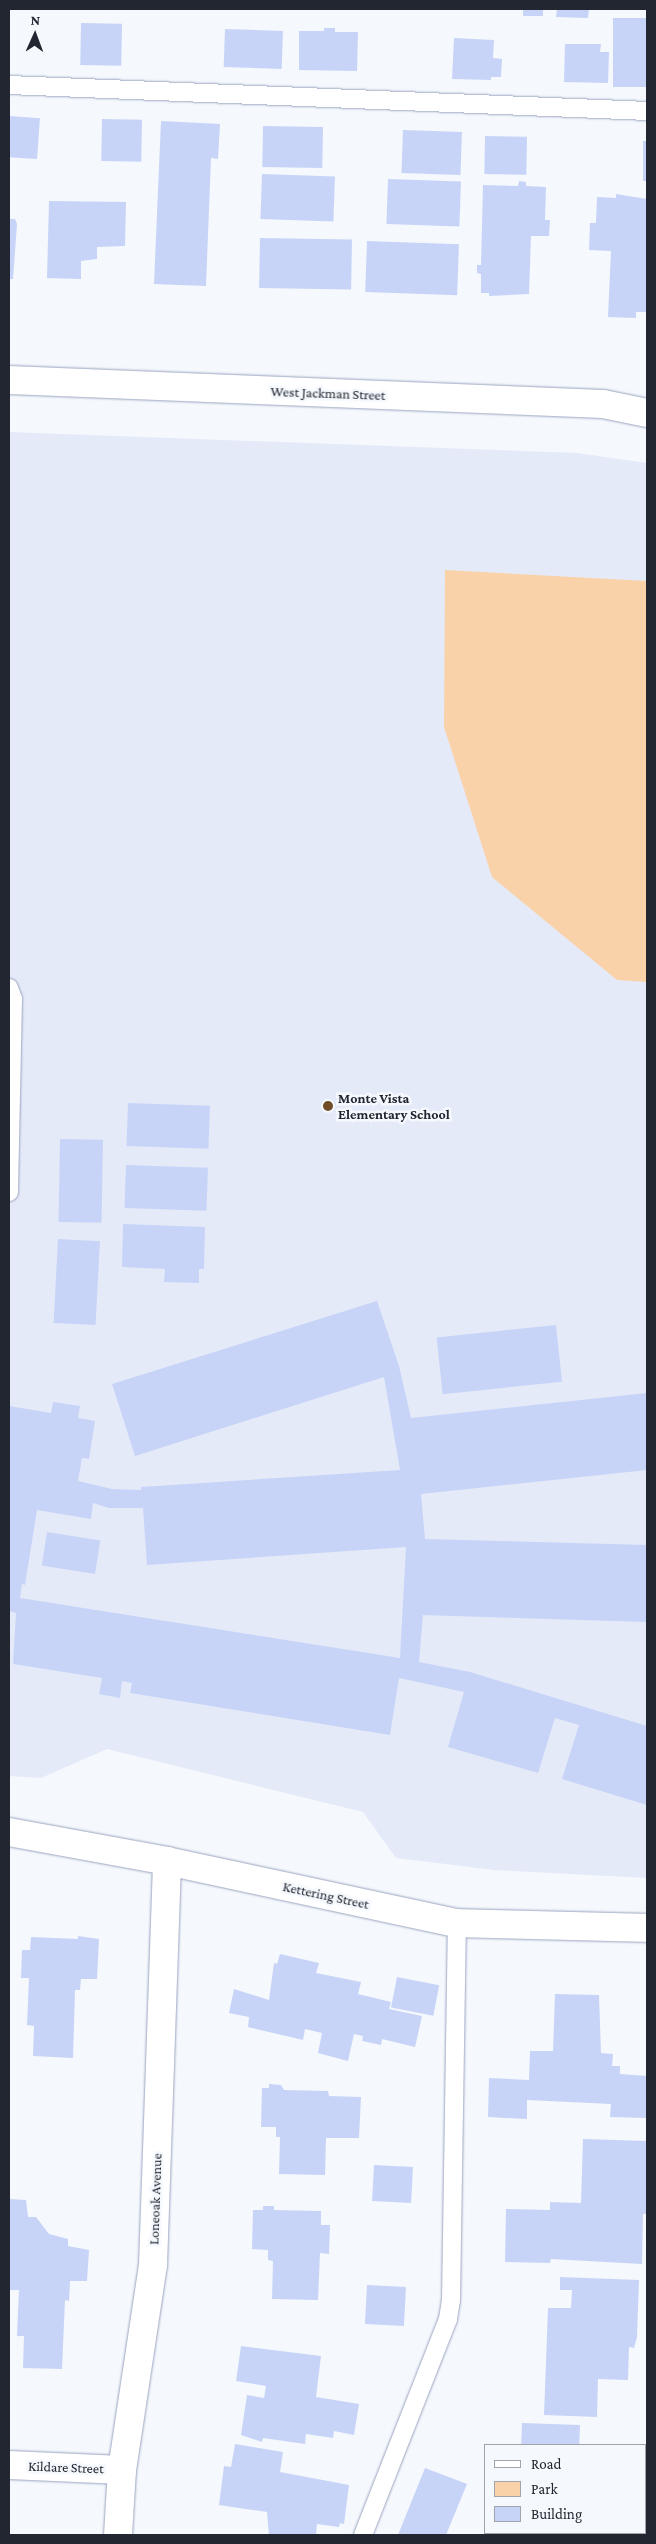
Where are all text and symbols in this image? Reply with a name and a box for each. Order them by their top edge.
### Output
north arrow [10,10,60,60]
text: N [30,12,41,28]
street label: West Jackman Street [270,383,386,403]
place label: Monte Vista Elementary School [338,1090,450,1122]
marker: Monte Vista Elementary School [322,1100,334,1112]
street label: Kettering Street [281,1878,371,1912]
street label: Loneoak Avenue [145,2153,165,2245]
legend [483,2444,646,2534]
text: Road [531,2456,561,2472]
street label: Kildare Street [28,2457,104,2477]
text: Park [531,2481,558,2497]
text: Building [531,2506,582,2522]

